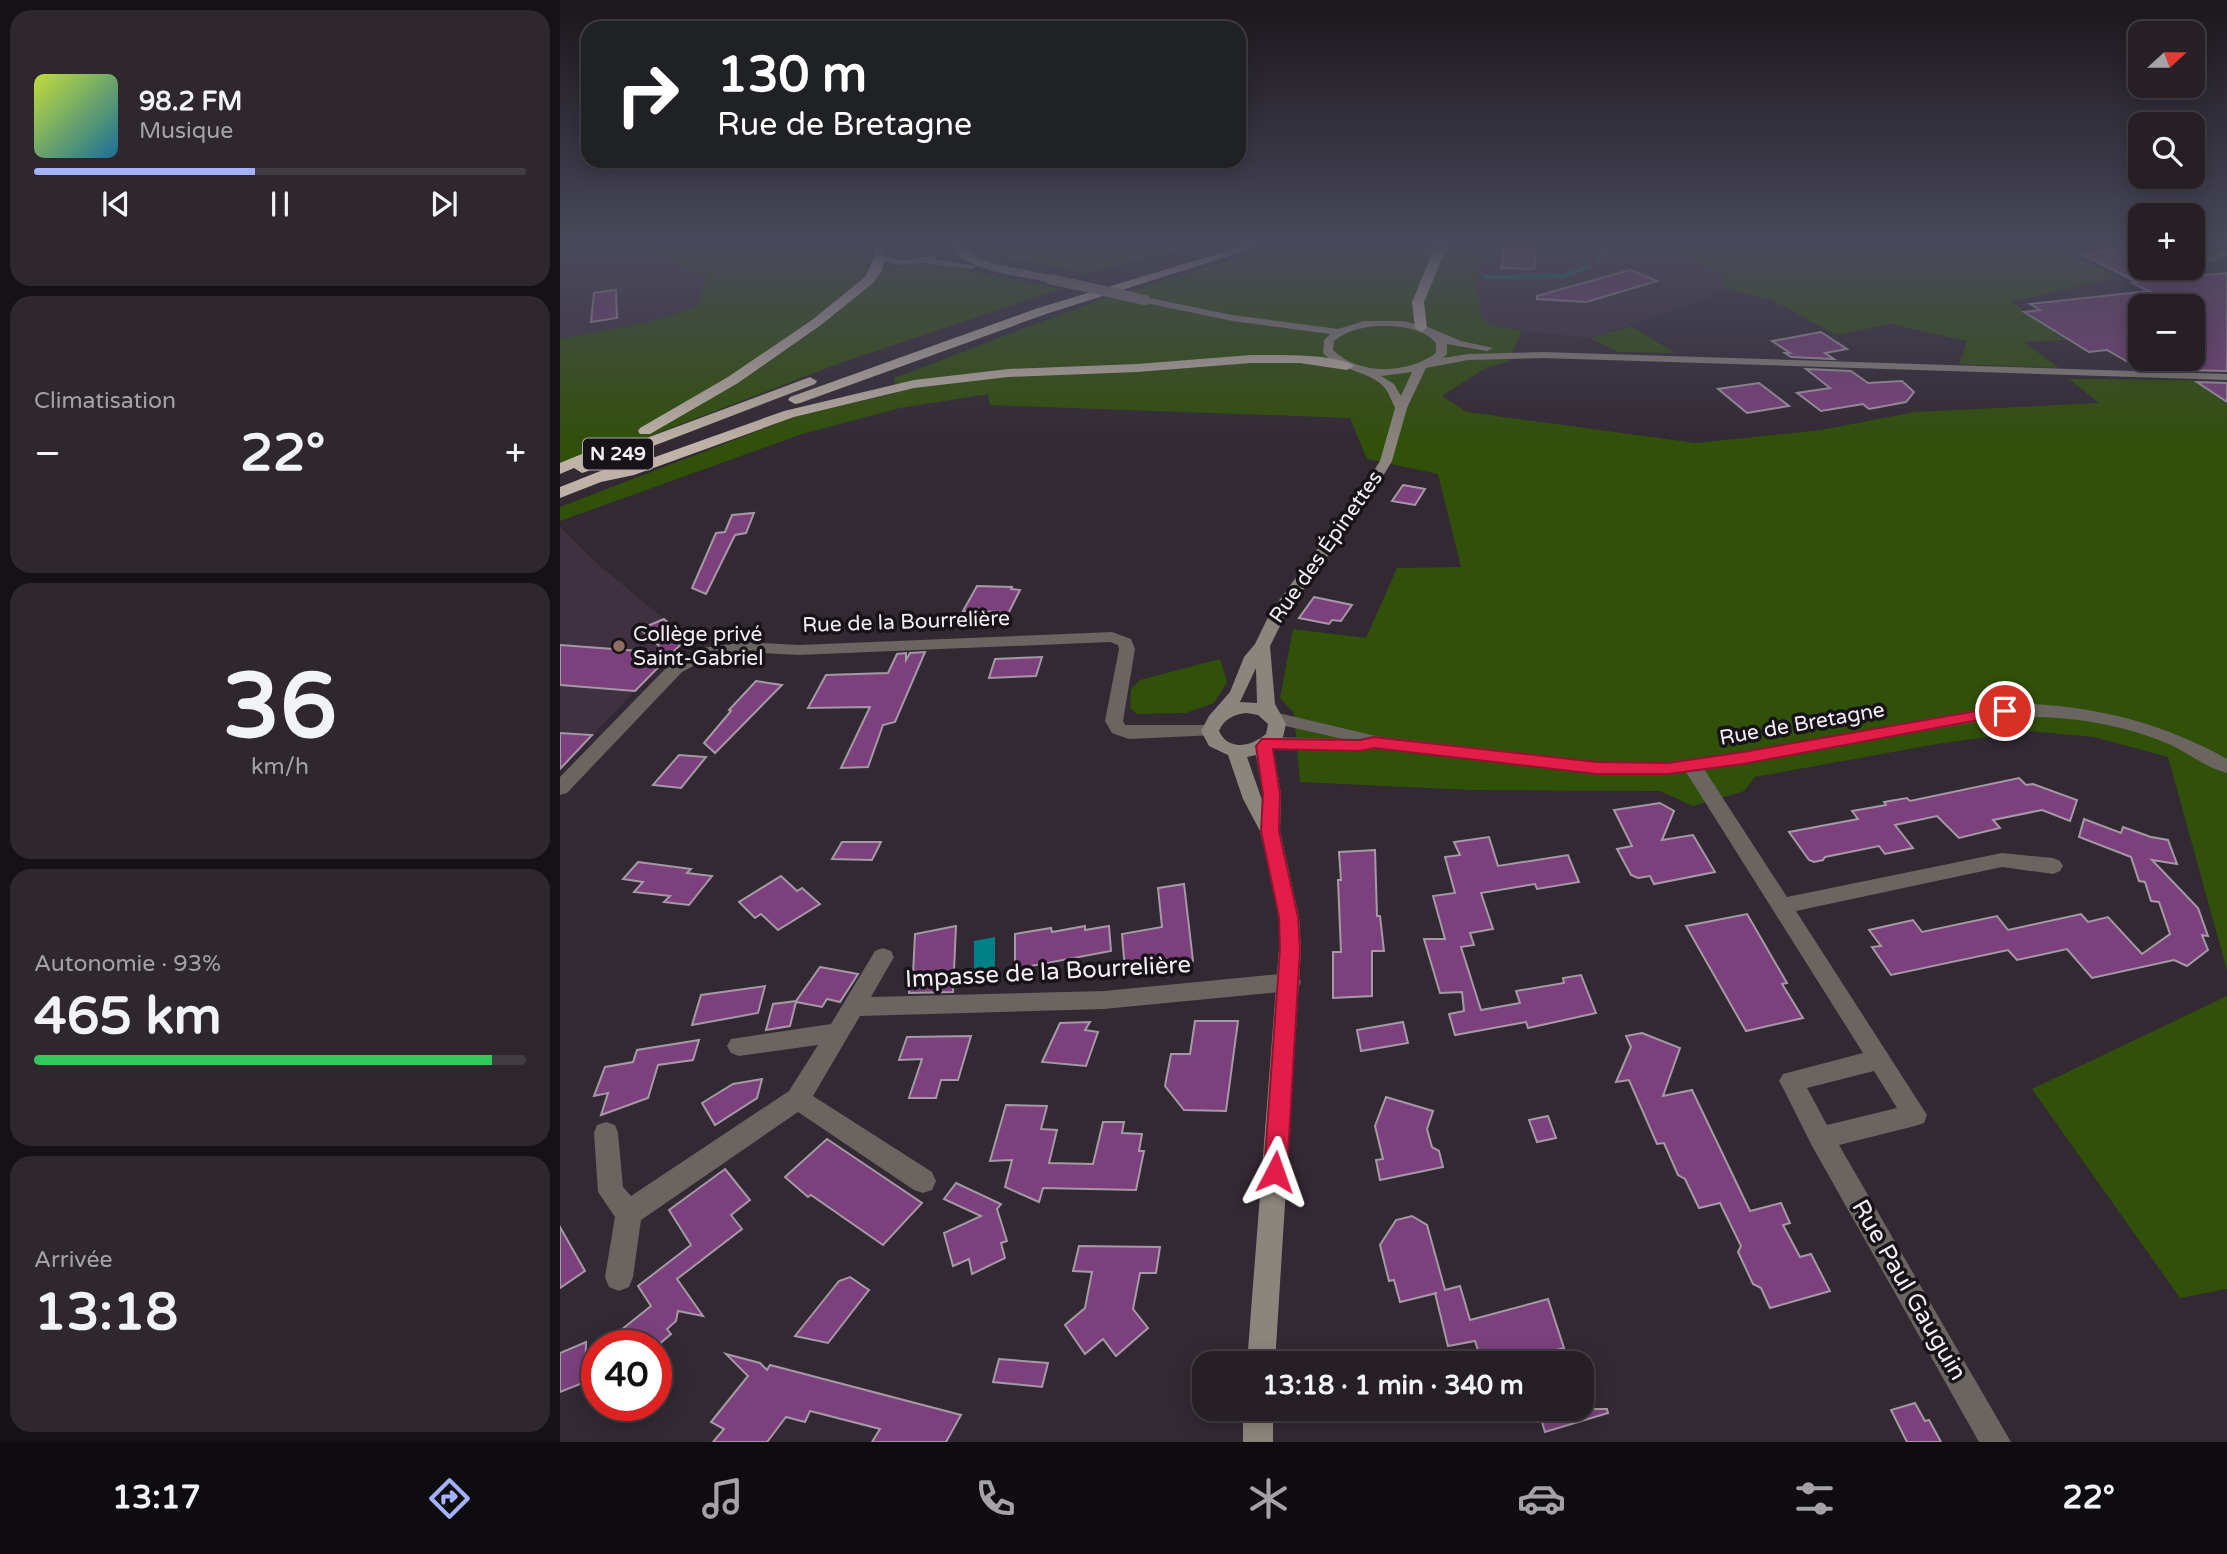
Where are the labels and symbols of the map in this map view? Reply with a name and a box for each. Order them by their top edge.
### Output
north arrow [2128,21,2205,98]
road number: N 249 [583,438,653,470]
street label: Rue des Épinettes [1264,466,1388,628]
street label: Rue de la Bourrelière [802,606,1010,638]
place label: Collège privé Saint-Gabriel [633,622,763,671]
marker: Collège privé Saint-Gabriel [611,638,627,654]
pin [1975,681,2035,741]
street label: Rue de Bretagne [1717,697,1887,751]
street label: Impasse de la Bourrelière [904,950,1192,994]
position arrow [1238,1135,1312,1209]
street label: Rue Paul Gauguin [1845,1195,1973,1385]
speed limit sign: 40 [581,1330,672,1421]

